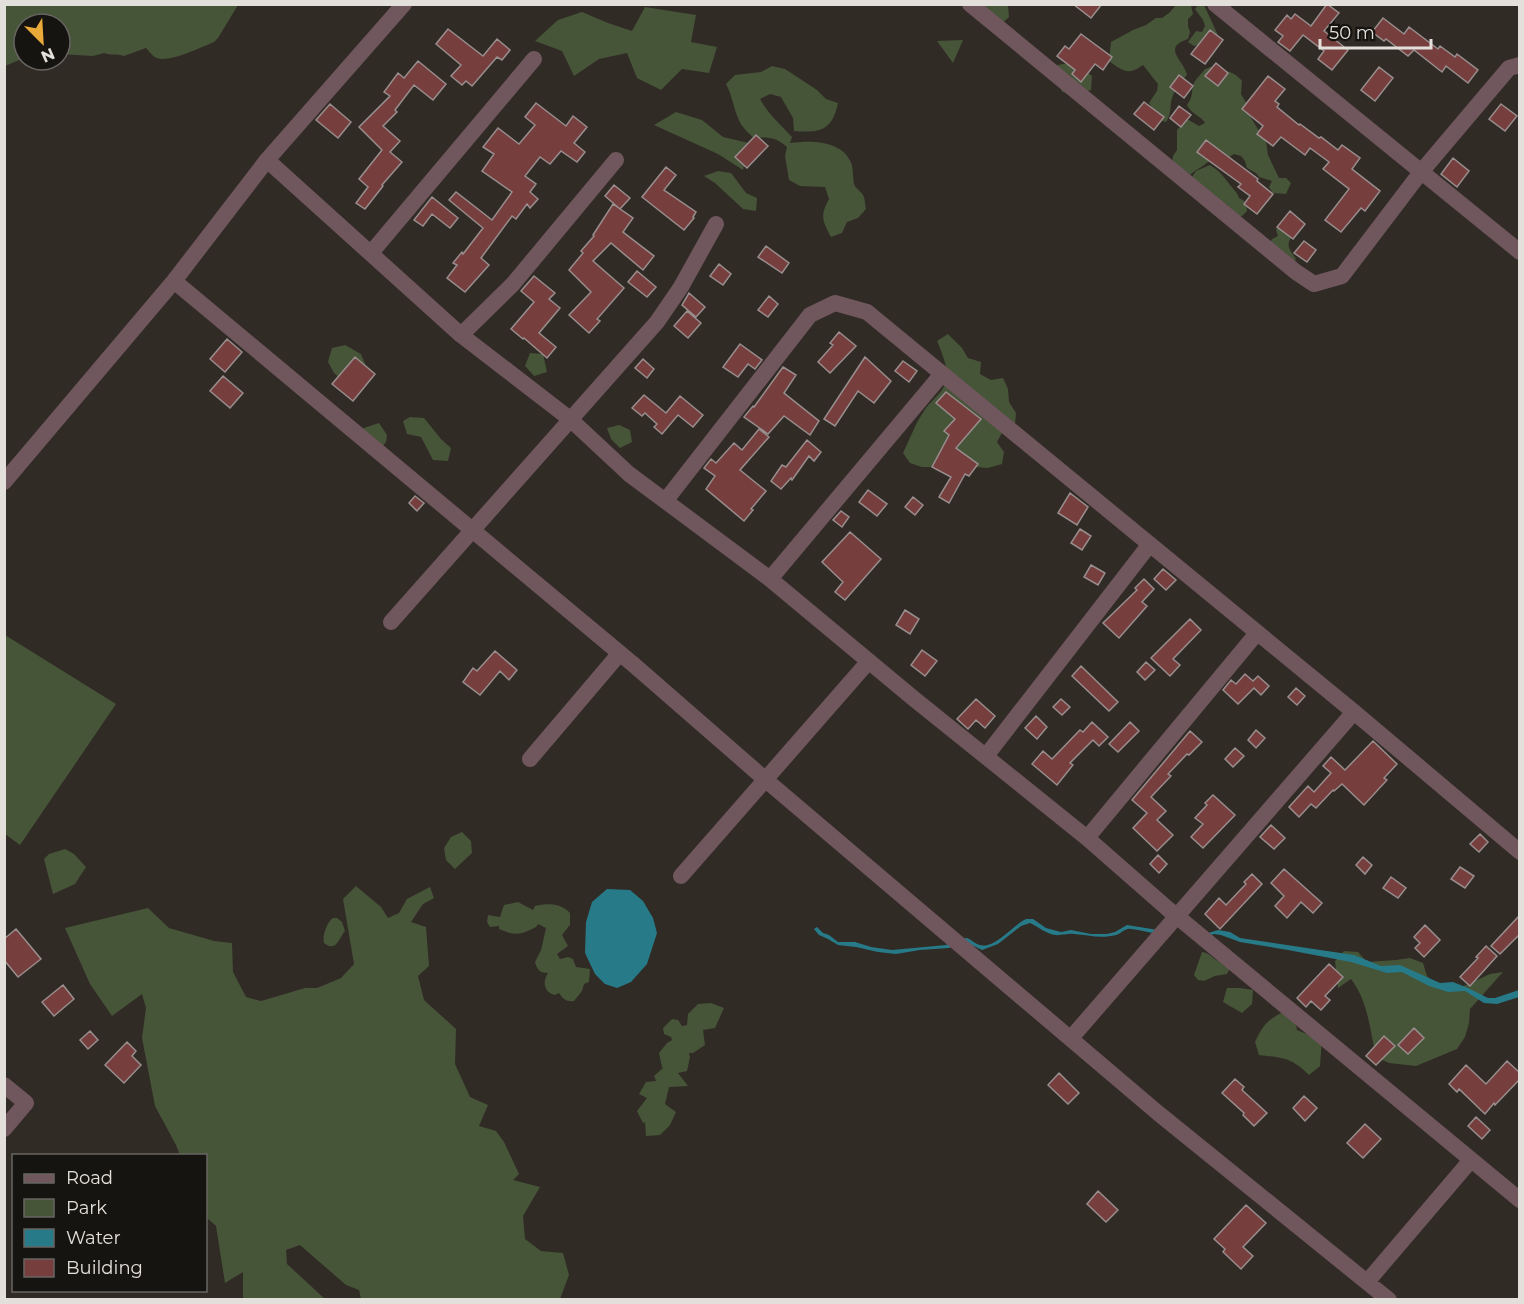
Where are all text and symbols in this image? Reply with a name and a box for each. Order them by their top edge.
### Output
north arrow [12,12,72,72]
scale bar [1320,12,1431,50]
text: 50 m [1329,22,1375,44]
text: N [38,44,58,67]
legend [12,1154,207,1292]
text: Road [66,1167,113,1189]
text: Park [66,1197,107,1219]
text: Water [66,1227,121,1249]
text: Building [66,1257,143,1279]

